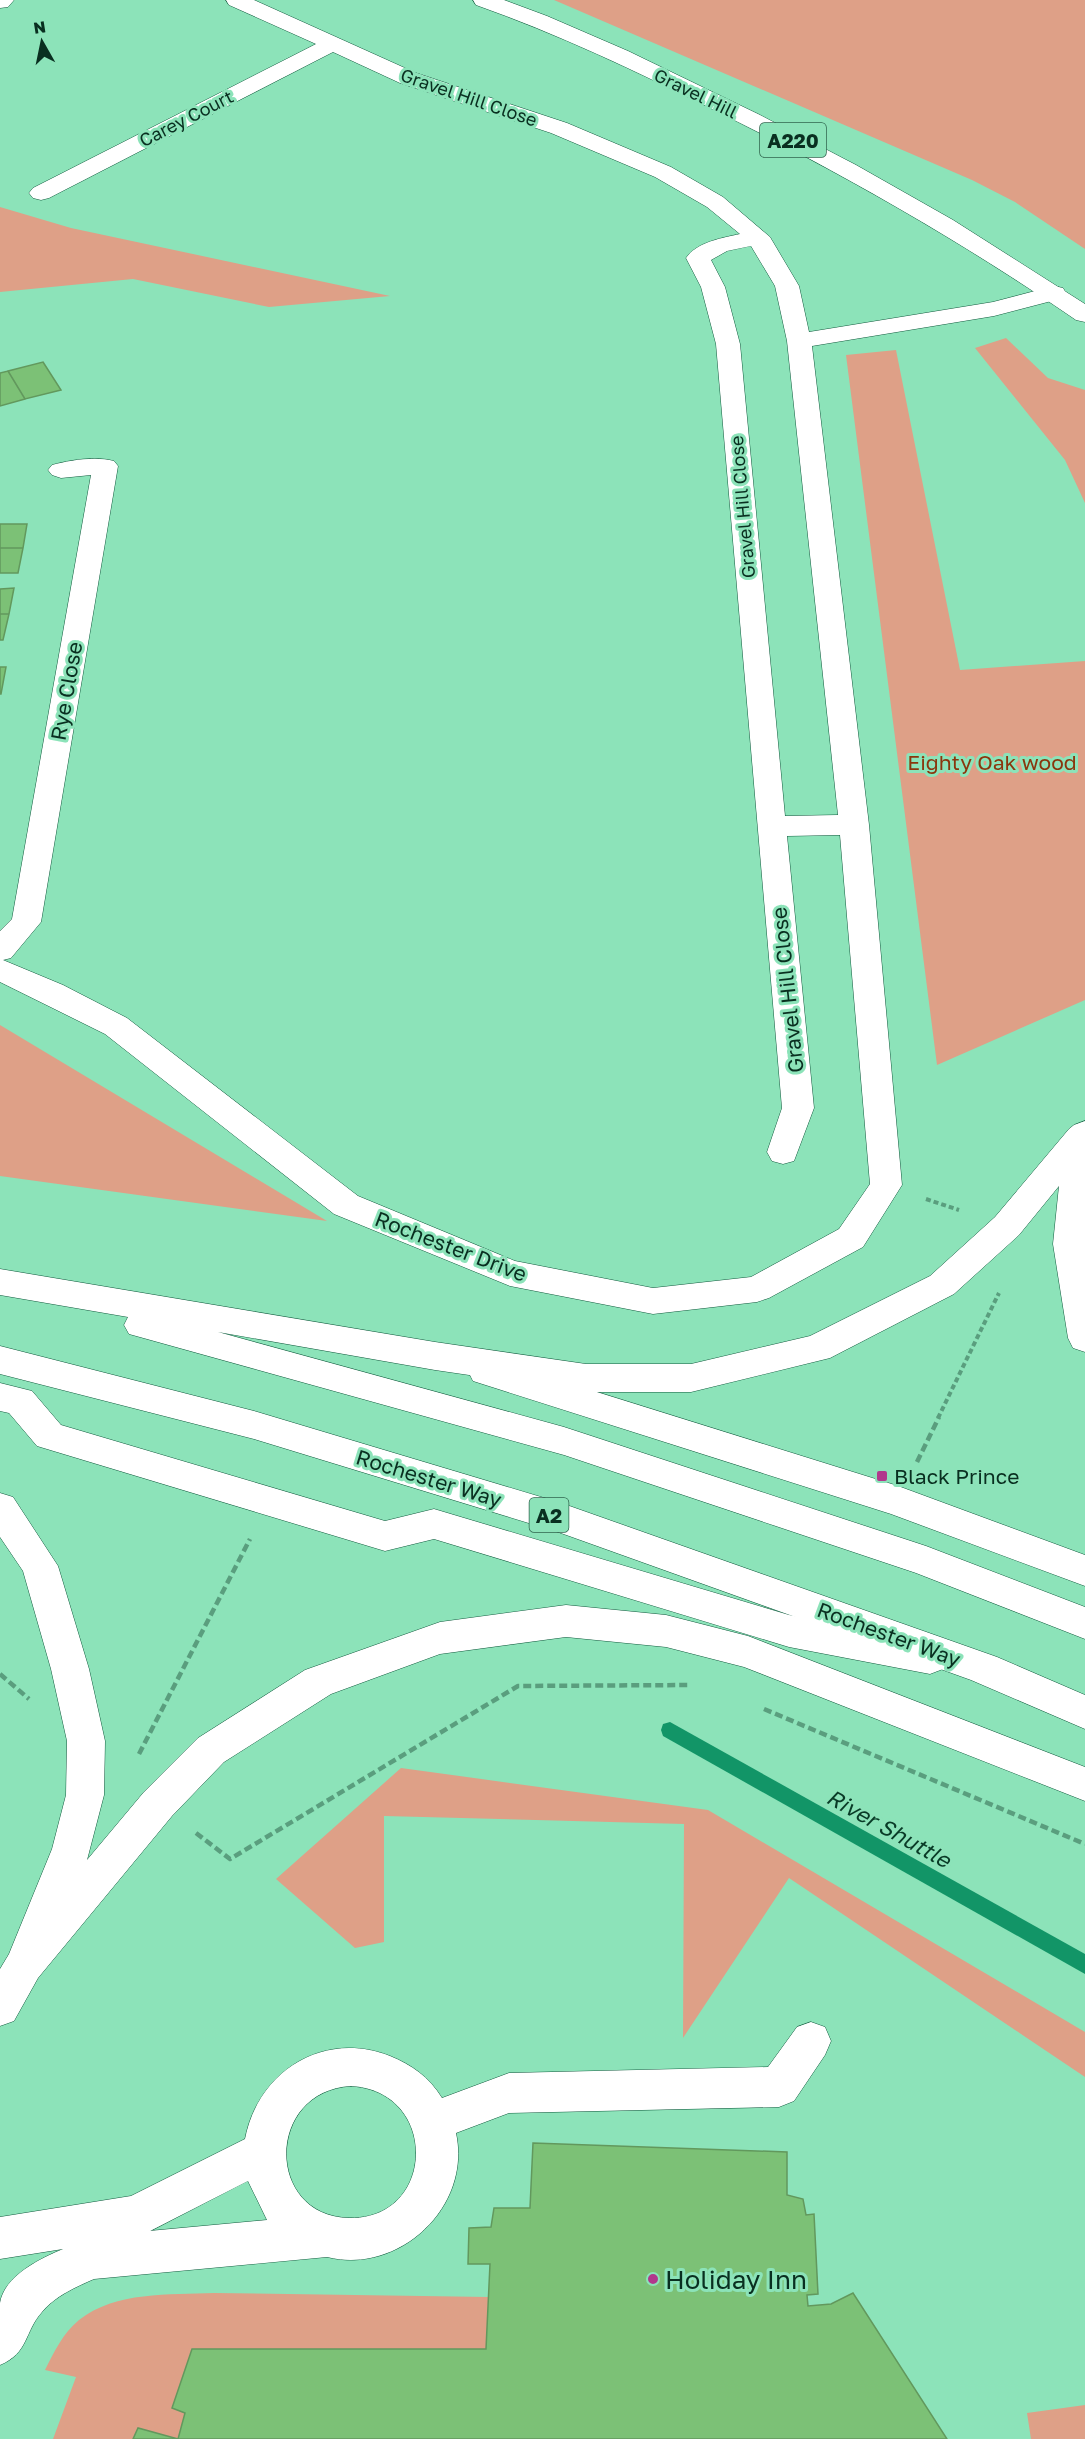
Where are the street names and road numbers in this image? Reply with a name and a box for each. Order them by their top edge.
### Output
street label: Gravel Hill Close [398,63,540,131]
street label: Gravel Hill [651,63,741,123]
street label: Carey Court [135,85,237,151]
road number: A220 [760,123,826,157]
street label: Gravel Hill Close [725,435,759,579]
street label: Rye Close [45,640,87,742]
street label: Gravel Hill Close [765,906,809,1074]
street label: Rochester Drive [371,1205,531,1287]
street label: Rochester Way [353,1444,505,1513]
road number: A2 [530,1498,568,1532]
street label: Rochester Way [814,1596,965,1672]

